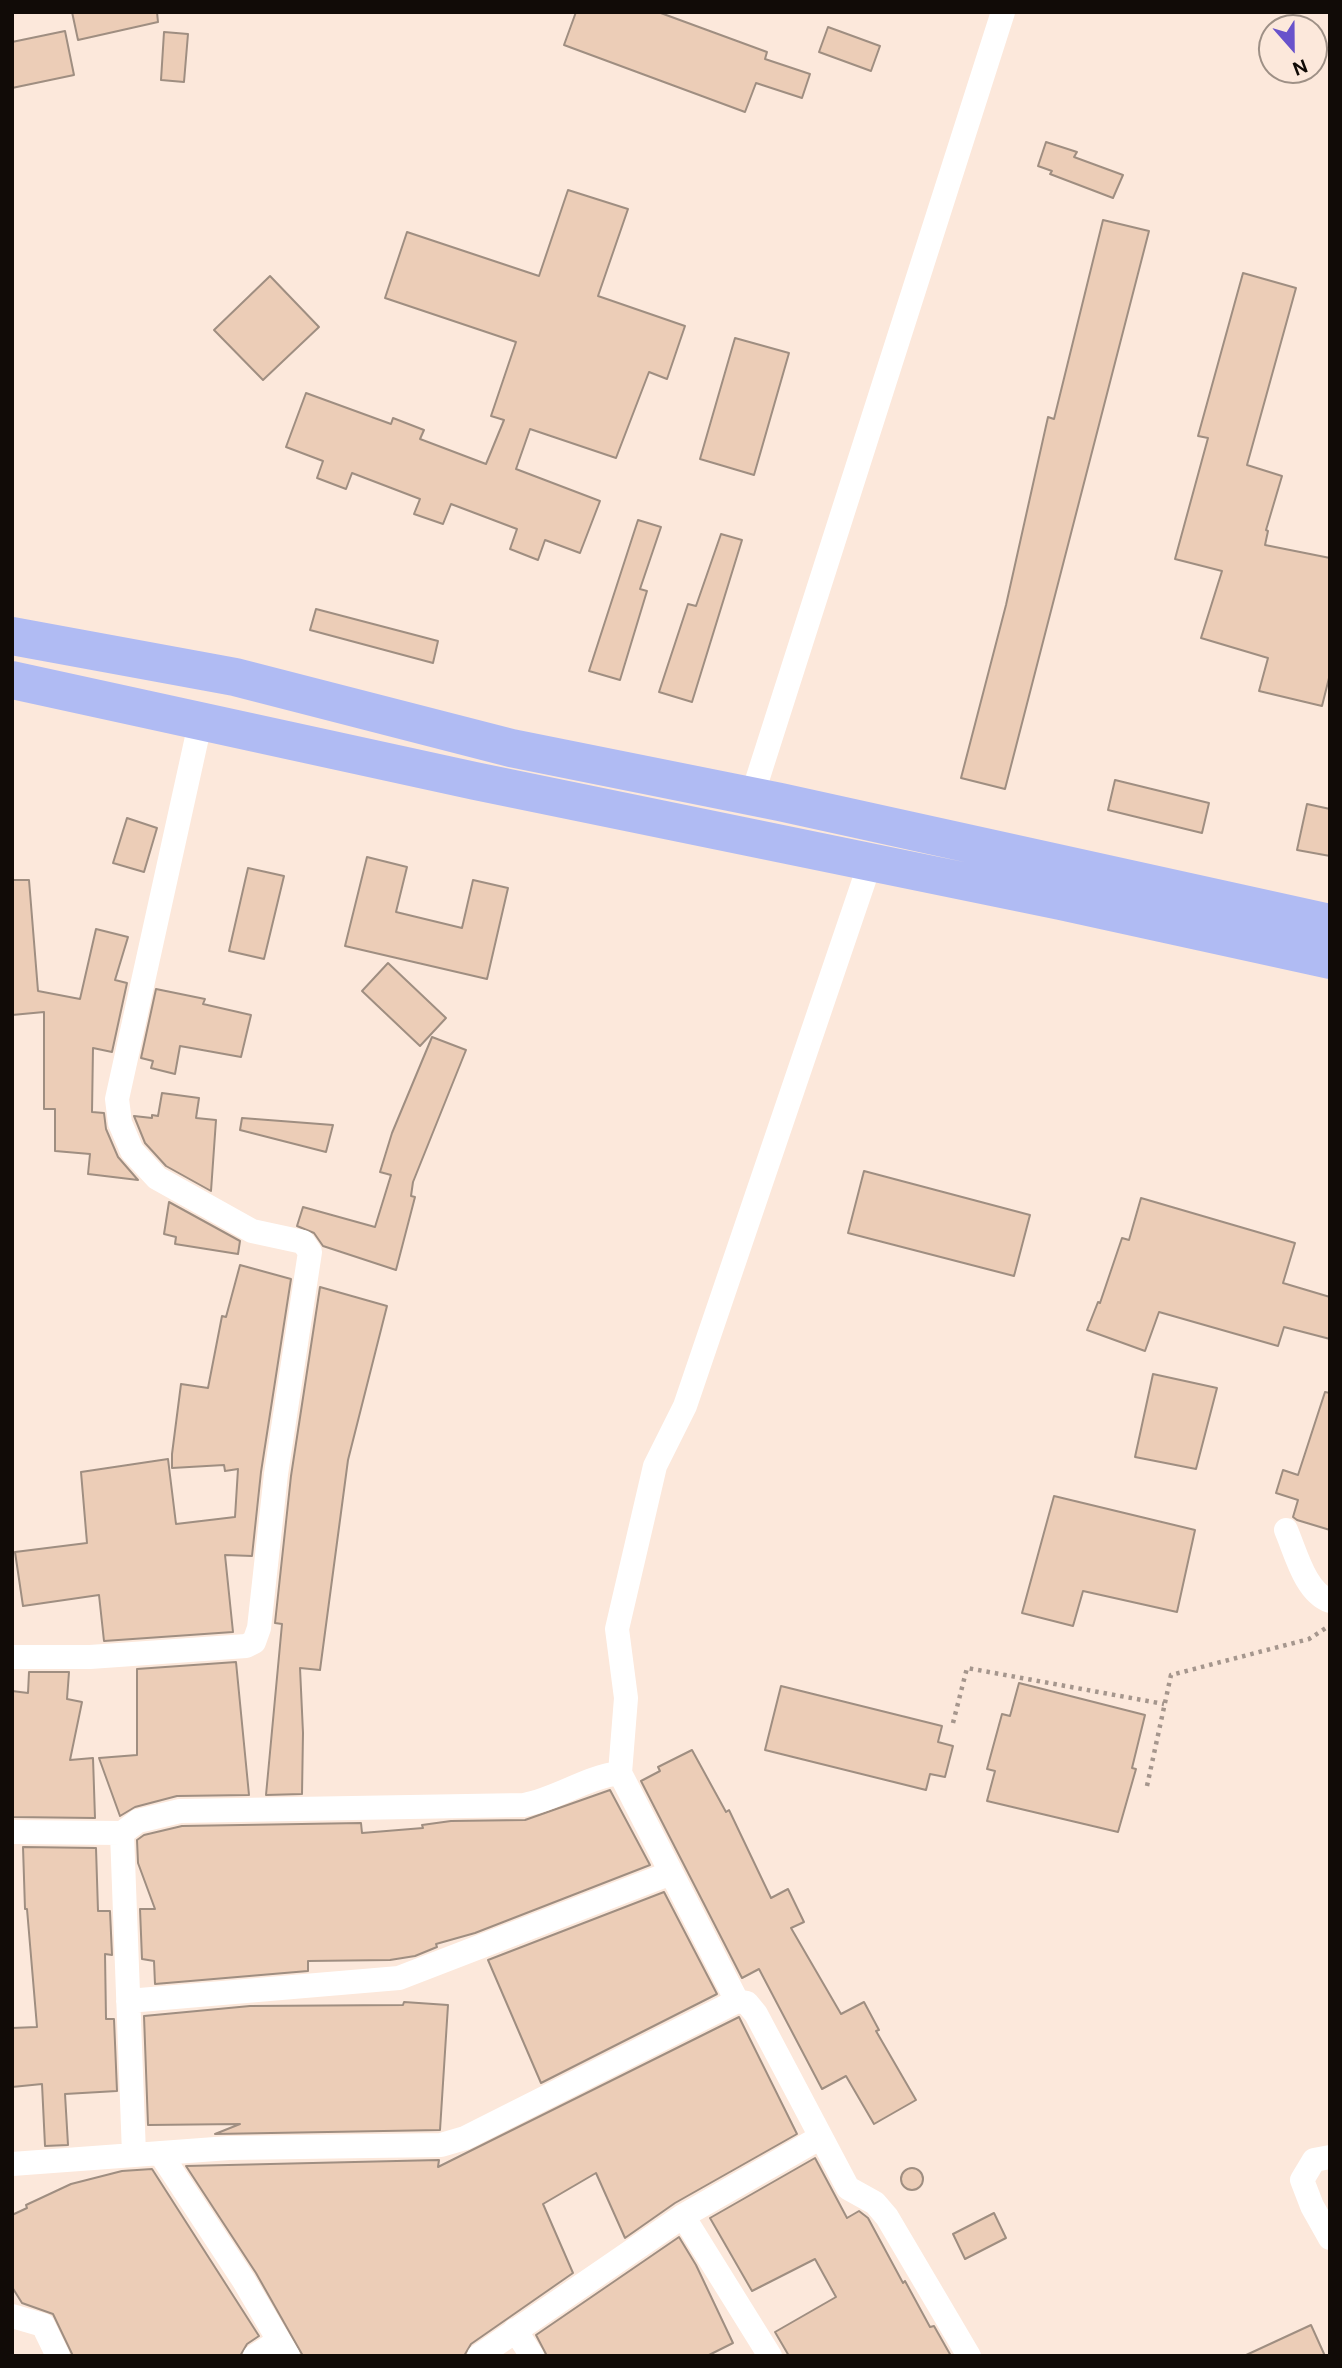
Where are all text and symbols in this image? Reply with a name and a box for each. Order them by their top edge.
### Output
north arrow [1258,14,1328,84]
text: N [1289,53,1311,81]

